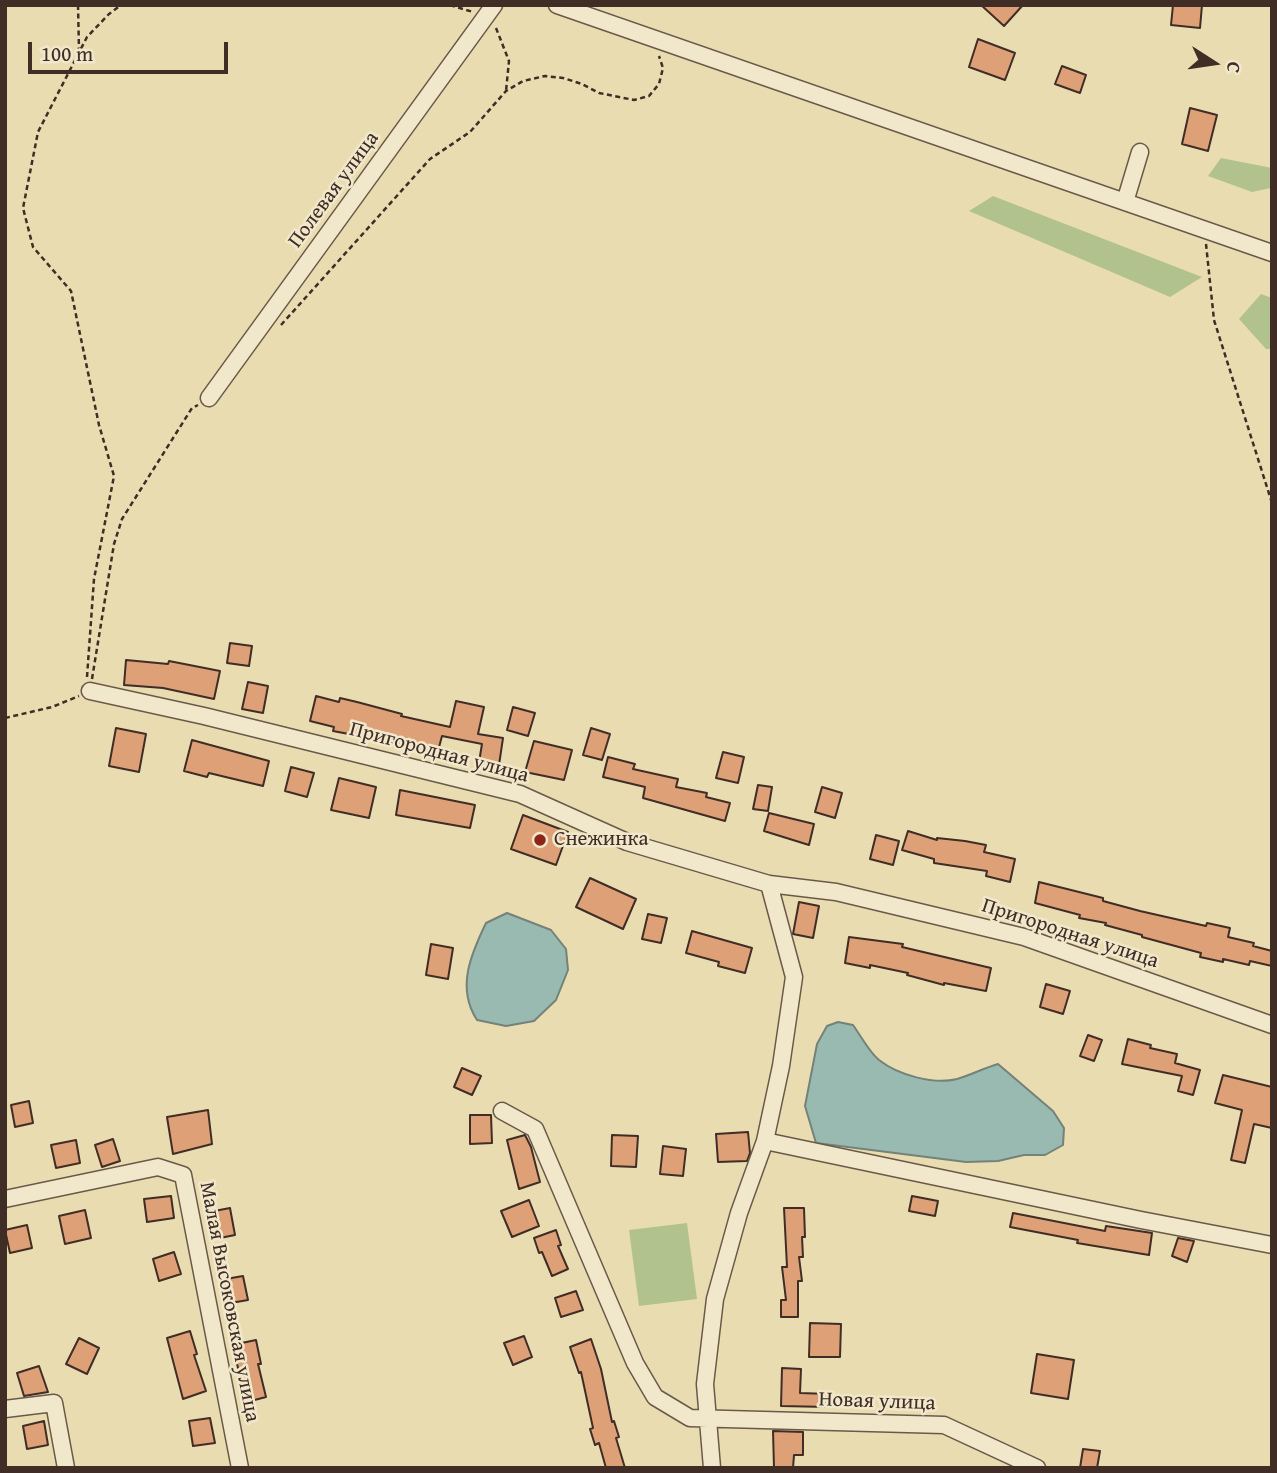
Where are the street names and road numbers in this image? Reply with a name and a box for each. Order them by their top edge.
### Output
street label: Полевая улица [283,127,385,253]
street label: Пригородная улица [347,717,531,789]
street label: Пригородная улица [978,894,1162,974]
street label: Малая Высоковская улица [193,1180,265,1424]
street label: Новая улица [818,1387,936,1417]

